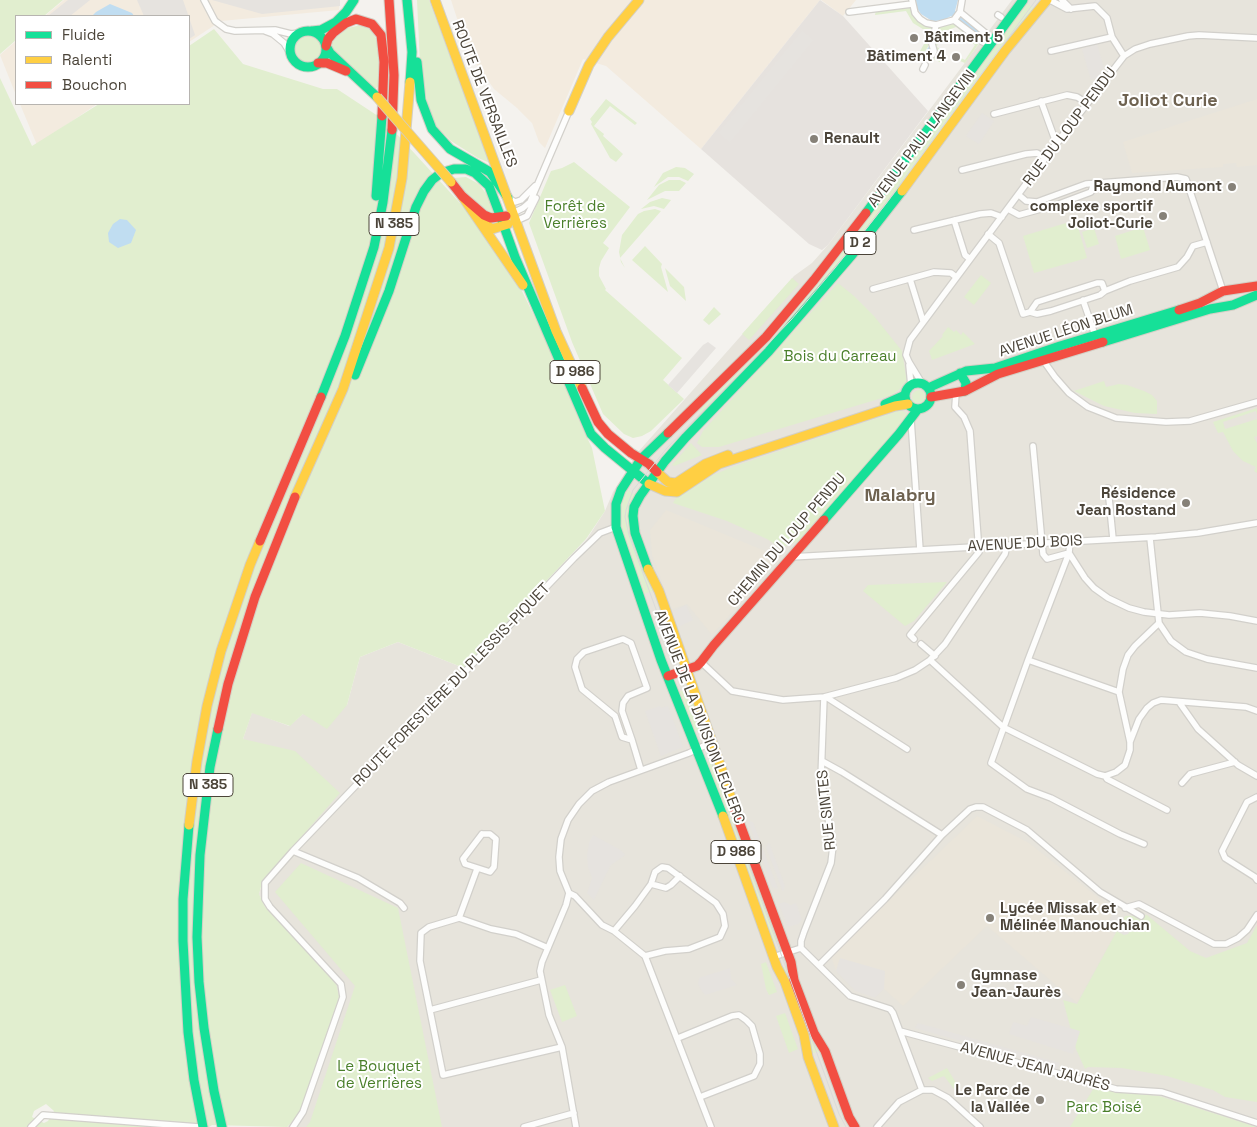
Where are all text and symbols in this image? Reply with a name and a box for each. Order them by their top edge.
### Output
legend [15,15,190,105]
street label: ROUTE DE VERSAILLES [448,18,520,170]
text: Fluide [62,25,105,44]
place label: Bâtiment 5 [924,29,1003,47]
marker: Bâtiment 5 [908,32,920,44]
place label: Bâtiment 4 [866,48,946,66]
text: Ralenti [62,50,112,69]
marker: Bâtiment 4 [950,51,962,63]
street label: RUE DU LOUP PENDU [1020,64,1120,190]
street label: AVENUE PAUL LANGEVIN [865,67,979,211]
text: Bouchon [62,75,127,94]
district label: Joliot Curie [1118,90,1218,112]
place label: Renault [824,130,880,148]
marker: Renault [808,133,820,145]
place label: Raymond Aumont [1094,178,1222,196]
marker: Raymond Aumont [1226,181,1238,193]
park label: Forêt de Verrières [543,198,607,233]
place label: complexe sportif Joliot-Curie [1030,198,1153,233]
marker: complexe sportif Joliot-Curie [1157,210,1169,222]
road number: N 385 [369,212,419,235]
road number: D 2 [844,232,876,254]
street label: AVENUE LÉON BLUM [997,301,1135,361]
park label: Bois du Carreau [783,348,897,366]
road number: D 986 [550,361,600,384]
street label: CHEMIN DU LOUP PENDU [724,470,850,610]
district label: Malabry [864,485,936,507]
place label: Résidence Jean Rostand [1076,485,1176,520]
marker: Résidence Jean Rostand [1180,497,1192,509]
street label: AVENUE DU BOIS [967,532,1083,556]
street label: ROUTE FORESTIÈRE DU PLESSIS-PIQUET [350,580,554,790]
street label: AVENUE DE LA DIVISION LECLERC [650,608,748,826]
street label: RUE SINTES [814,769,840,851]
road number: N 385 [183,774,233,796]
road number: D 986 [711,840,761,864]
place label: Lycée Missak et Mélinée Manouchian [1000,900,1150,935]
marker: Lycée Missak et Mélinée Manouchian [984,912,996,924]
place label: Gymnase Jean-Jaurès [971,967,1061,1002]
marker: Gymnase Jean-Jaurès [955,979,967,991]
street label: AVENUE JEAN JAURÈS [958,1038,1112,1096]
park label: Le Bouquet de Verrières [336,1058,422,1093]
place label: Le Parc de la Vallée [955,1082,1030,1117]
marker: Le Parc de la Vallée [1034,1094,1046,1106]
park label: Parc Boisé [1066,1099,1142,1117]

